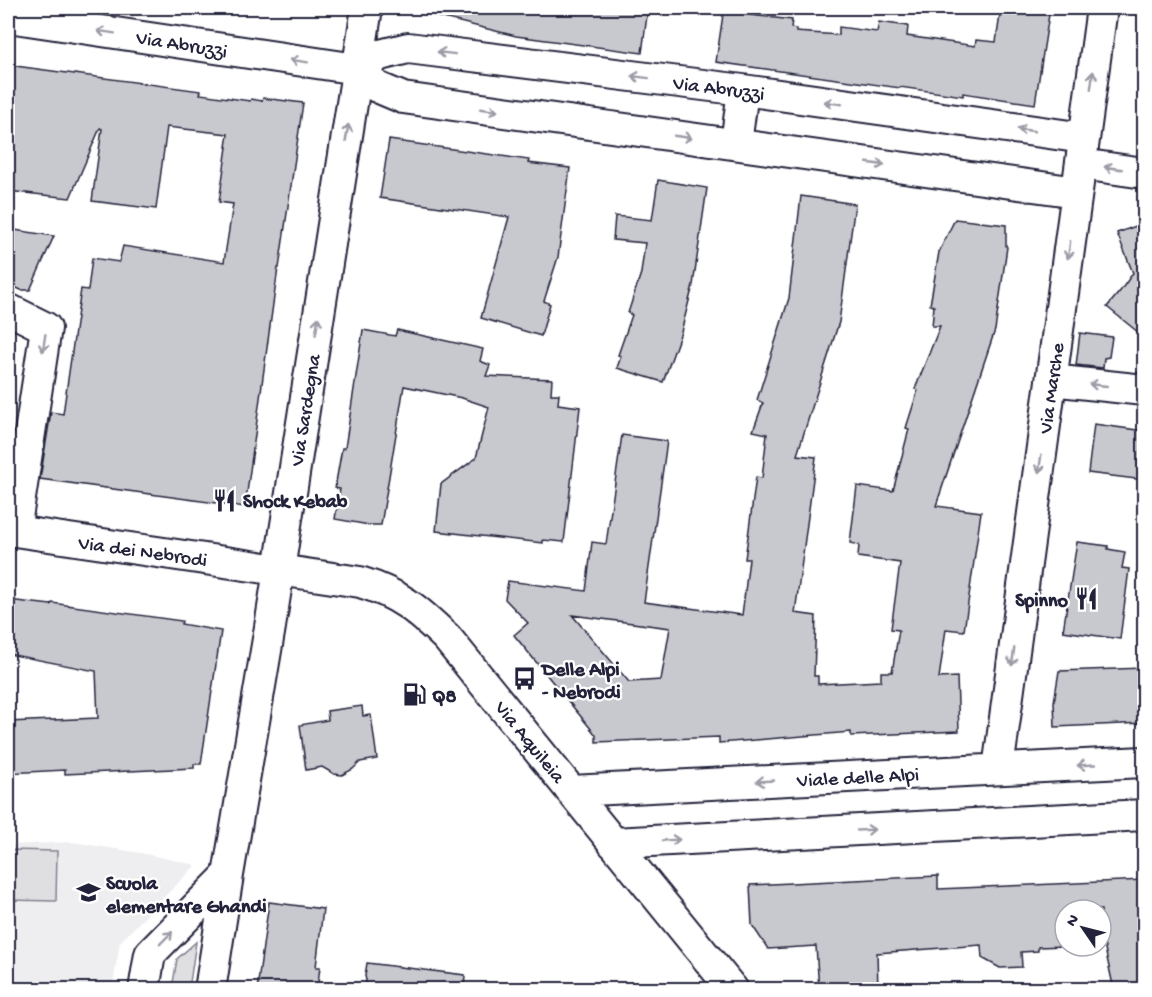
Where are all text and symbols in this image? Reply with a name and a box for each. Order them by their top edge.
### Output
one-way arrow [97,26,117,37]
street label: Via Abruzzi [133,28,229,65]
one-way arrow [437,47,457,58]
one-way arrow [290,55,310,66]
one-way arrow [1086,70,1097,90]
one-way arrow [631,71,650,82]
street label: Via Abruzzi [670,73,766,107]
one-way arrow [824,97,844,108]
one-way arrow [479,105,499,116]
one-way arrow [342,124,353,143]
one-way arrow [1017,124,1037,135]
one-way arrow [672,131,692,142]
one-way arrow [865,158,885,169]
one-way arrow [1103,163,1123,174]
one-way arrow [1063,239,1074,259]
one-way arrow [312,316,323,336]
one-way arrow [39,332,50,352]
street label: Via Marche [1036,341,1071,436]
street label: Via Sardegna [287,352,328,469]
one-way arrow [1088,379,1108,390]
one-way arrow [1034,453,1045,473]
restaurant icon: Shock Kebab [212,487,238,513]
place label: Shock Kebab [243,492,348,515]
street label: Via dei Nebrodi [76,533,208,574]
restaurant icon: Spinno [1073,586,1099,612]
place label: Spinno [1015,591,1069,614]
one-way arrow [1008,647,1019,667]
place label: Delle Alpi - Nebrodi [540,660,620,706]
bus stop icon: Delle Alpi - Nebrodi [511,666,537,692]
fuel station icon: Q8 [401,682,427,708]
place label: Q8 [432,687,456,710]
street label: Via Aquileia [488,697,569,790]
one-way arrow [1077,759,1097,770]
street label: Viale delle Alpi [796,765,920,794]
one-way arrow [756,775,776,786]
one-way arrow [856,824,876,835]
one-way arrow [661,835,681,846]
place label: Scuola elementare Ghandi [105,874,267,920]
school or university icon: Scuola elementare Ghandi [75,880,101,906]
north arrow [1053,898,1113,958]
text: N [1063,911,1085,931]
one-way arrow [158,931,173,945]

